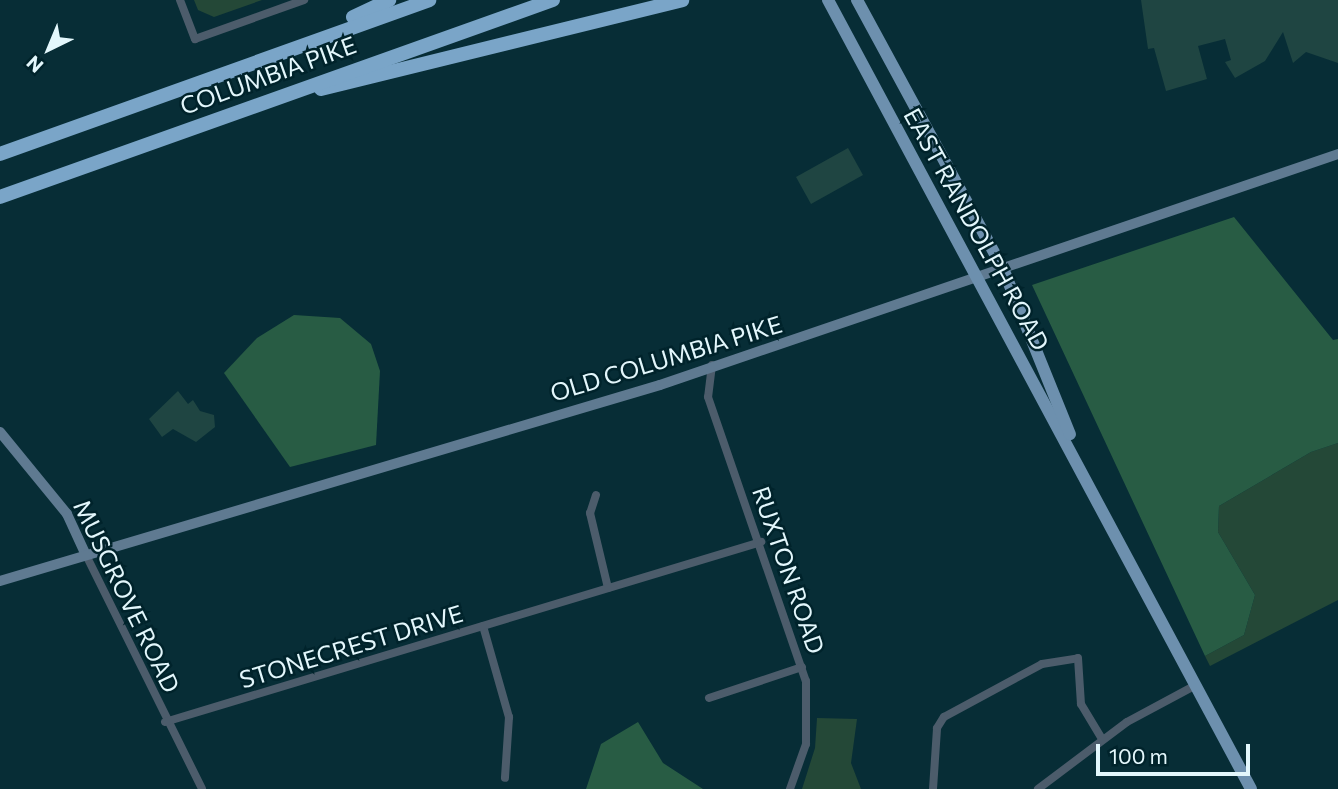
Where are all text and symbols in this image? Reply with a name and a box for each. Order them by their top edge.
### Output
north arrow [14,14,84,84]
street label: COLUMBIA PIKE [176,30,360,120]
text: N [21,51,47,78]
street label: EAST RANDOLPH ROAD [898,103,1056,355]
street label: OLD COLUMBIA PIKE [547,309,785,407]
street label: RUXTON ROAD [747,482,831,658]
street label: MUSGROVE ROAD [68,495,186,697]
street label: STONECREST DRIVE [236,598,466,694]
scale bar [1100,730,1254,774]
text: 100 m [1109,743,1168,768]

